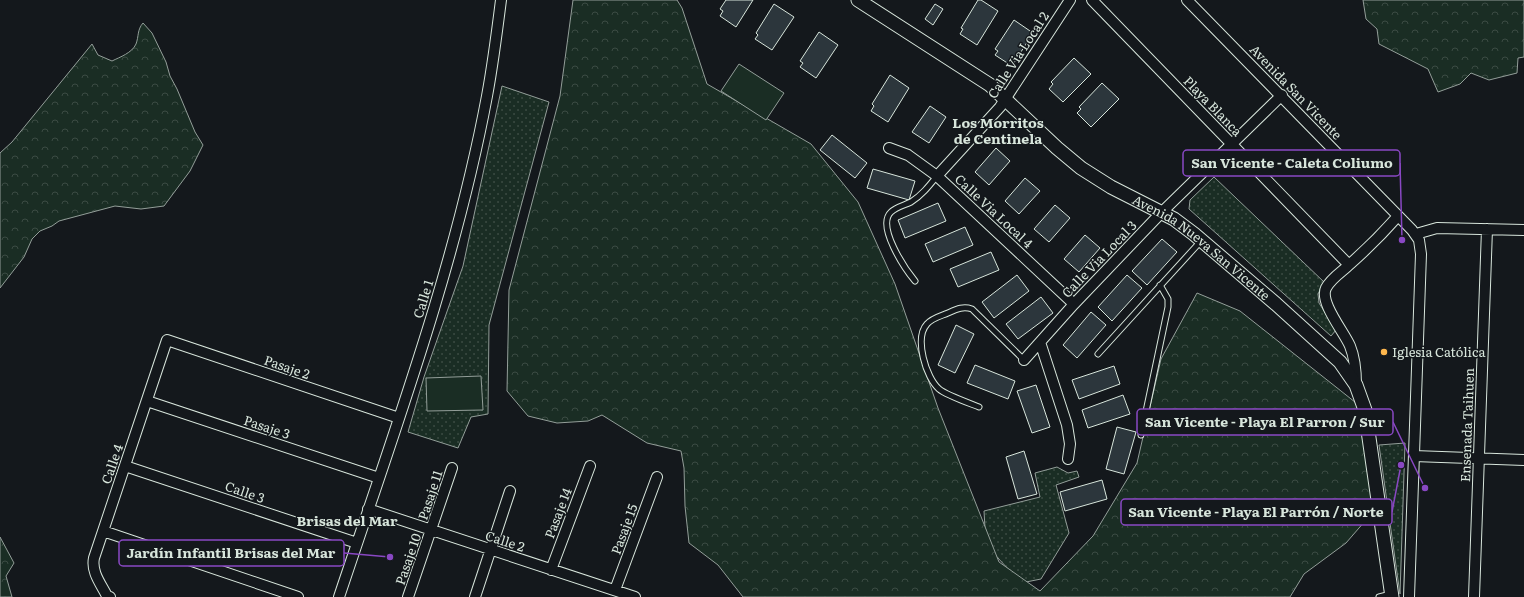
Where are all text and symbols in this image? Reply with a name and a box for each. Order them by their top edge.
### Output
street label: Calle Via Local 2 [982,7,1053,102]
street label: Avenida San Vicente [1246,40,1347,144]
street label: Playa Blanca [1180,71,1247,140]
district label: Los Morritos de Centinela [952,112,1044,148]
callout: San Vicente - Caleta Coliumo [1183,150,1400,176]
text: San Vicente - Caleta Coliumo [1191,152,1393,172]
street label: Calle Via Local 4 [951,169,1038,252]
street label: Avenida Nueva San Vicente [1129,190,1275,304]
street label: Calle Via Local 3 [1057,216,1140,301]
street label: Calle 1 [408,277,437,320]
place label: Iglesia Católica [1392,342,1485,361]
marker: Iglesia Católica [1379,347,1389,357]
street label: Pasaje 2 [262,350,313,383]
street label: Ensenada Taihuen [1455,367,1478,482]
callout: San Vicente - Playa El Parron / Sur [1137,409,1393,435]
street label: Pasaje 3 [241,410,293,443]
text: San Vicente - Playa El Parron / Sur [1145,411,1385,431]
street label: Calle 4 [96,441,127,486]
street label: Pasaje 11 [413,467,446,522]
street label: Calle 3 [223,476,268,507]
street label: Pasaje 14 [539,485,576,541]
callout: San Vicente - Playa El Parrón / Norte [1121,499,1392,525]
street label: Pasaje 15 [606,500,642,557]
text: San Vicente - Playa El Parrón / Norte [1128,501,1384,521]
district label: Brisas del Mar [296,510,398,530]
street label: Calle 2 [483,525,528,556]
street label: Pasaje 10 [390,530,425,587]
callout: Jardín Infantil Brisas del Mar [119,540,344,566]
text: Jardín Infantil Brisas del Mar [127,542,336,562]

